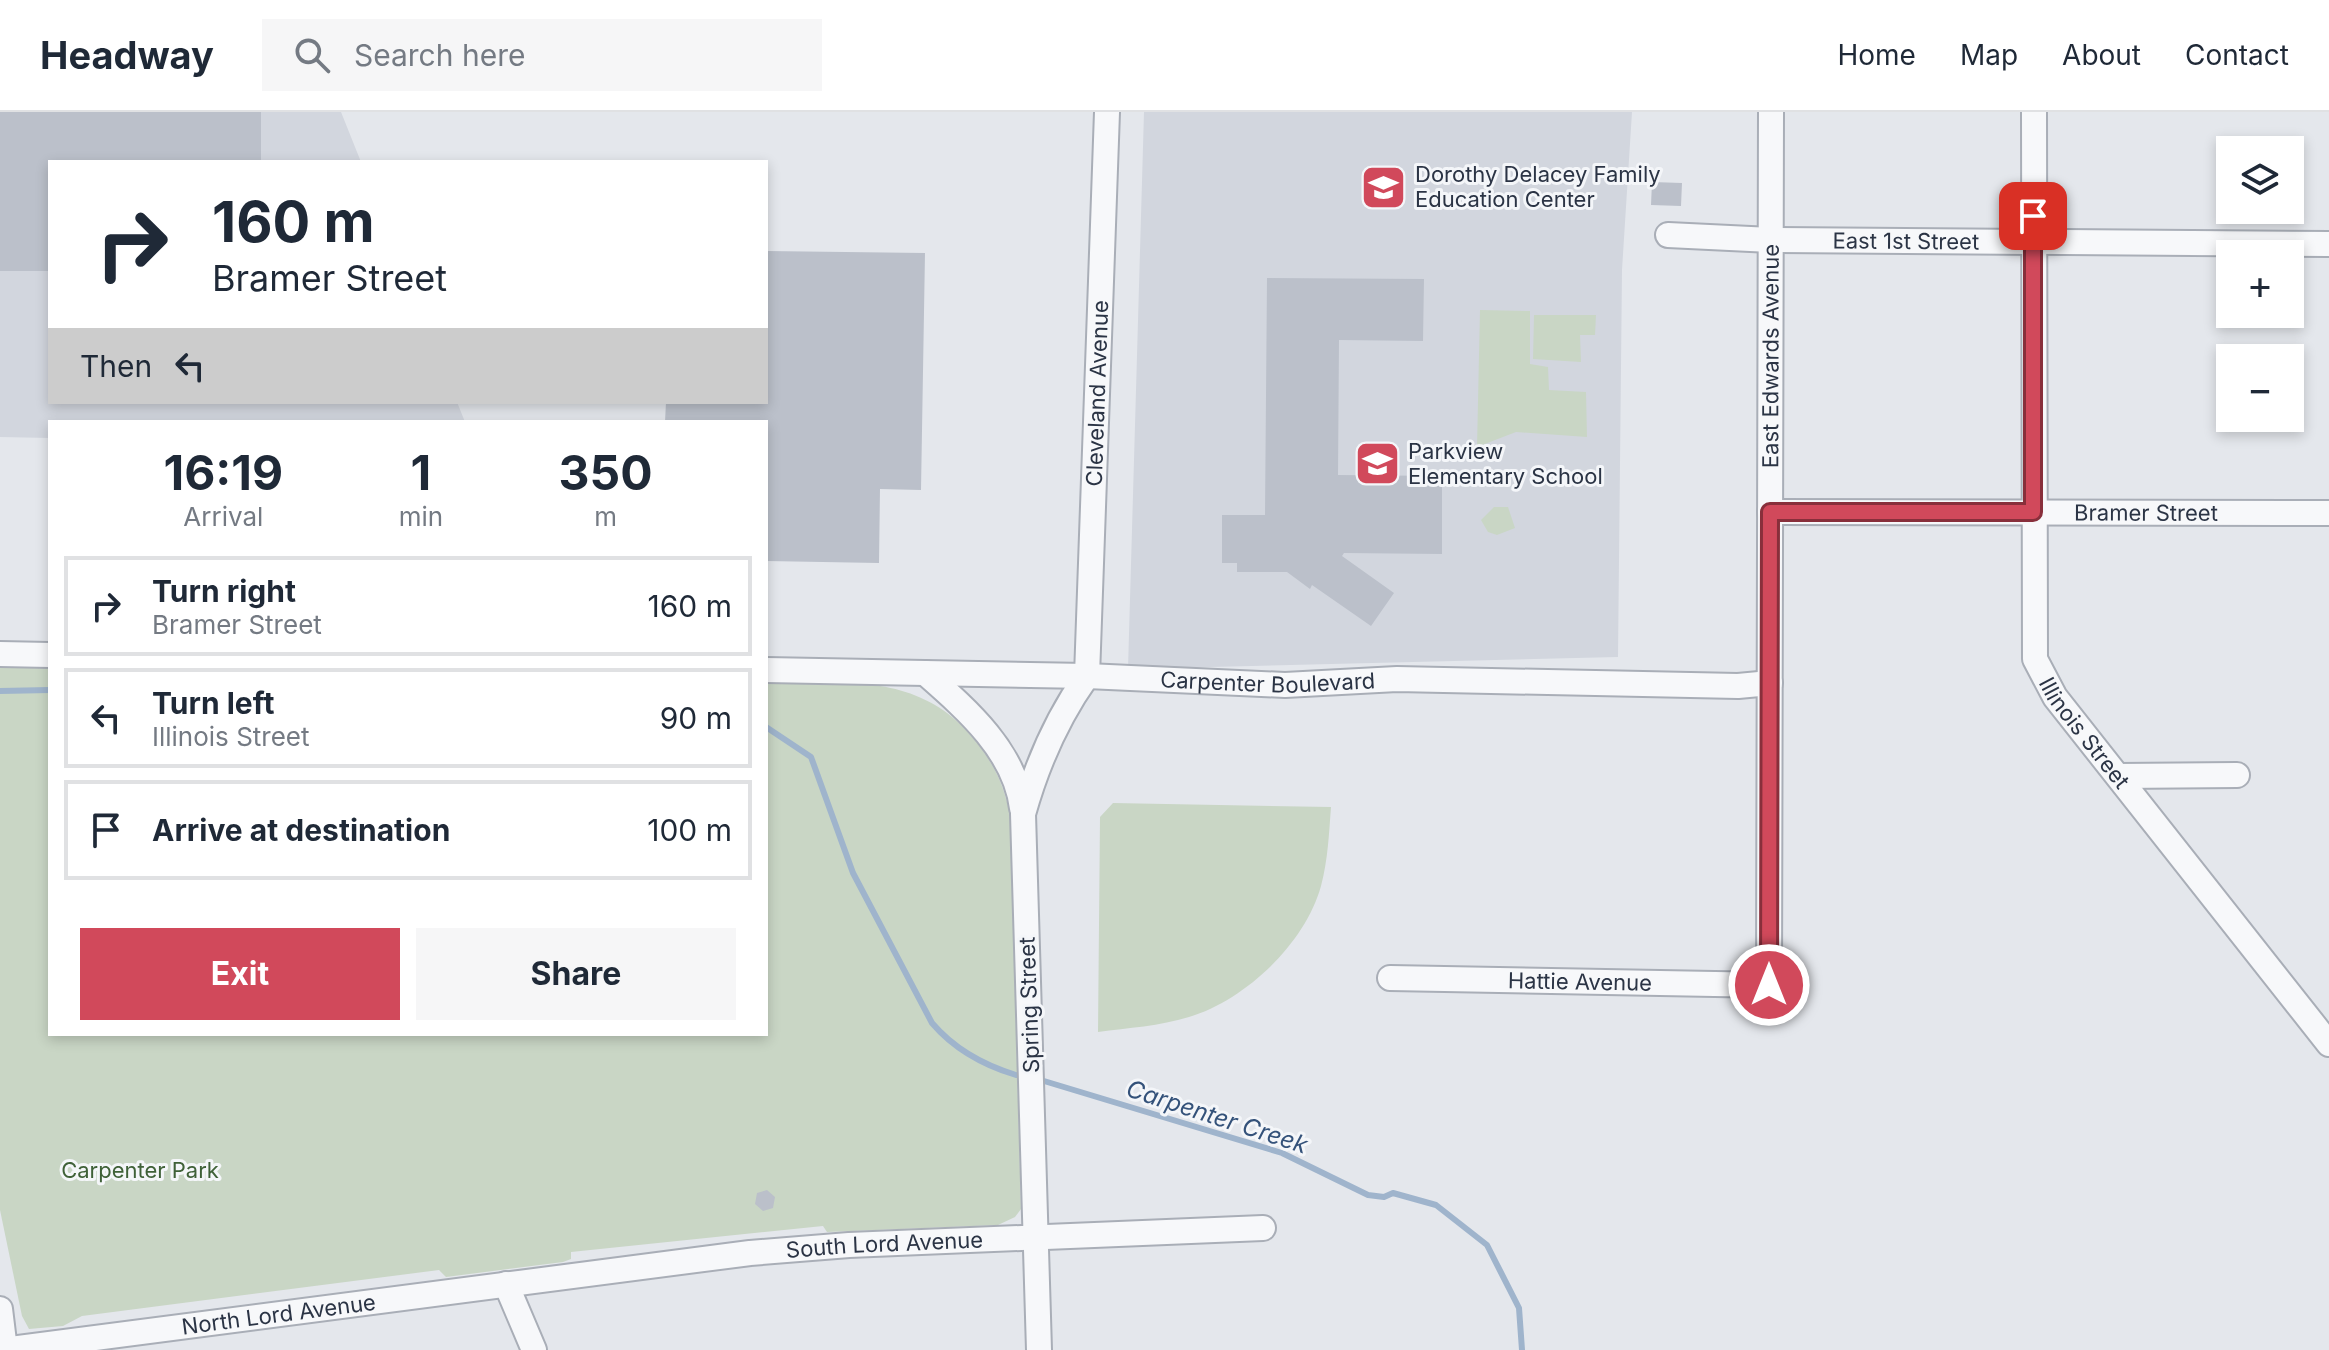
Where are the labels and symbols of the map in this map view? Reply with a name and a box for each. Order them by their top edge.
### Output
place label: Dorothy Delacey Family Education Center [1415,161,1661,212]
school or university icon: Dorothy Delacey Family Education Center [1360,163,1408,211]
pin [1999,182,2067,250]
street label: East 1st Street [1832,227,1979,254]
street label: East Edwards Avenue [1757,244,1784,468]
street label: Cleveland Avenue [1081,300,1113,487]
place label: Parkview Elementary School [1408,438,1603,489]
school or university icon: Parkview Elementary School [1353,440,1401,488]
street label: Bramer Street [2074,500,2218,526]
street label: Carpenter Boulevard [1160,666,1376,698]
street label: Illinois Street [2034,673,2135,794]
street label: Spring Street [1014,936,1044,1074]
position arrow [1727,943,1811,1027]
street label: Hattie Avenue [1508,967,1652,996]
water label: Carpenter Creek [1123,1074,1312,1160]
park label: Carpenter Park [61,1157,219,1183]
street label: South Lord Avenue [785,1227,983,1263]
street label: North Lord Avenue [180,1289,377,1340]

